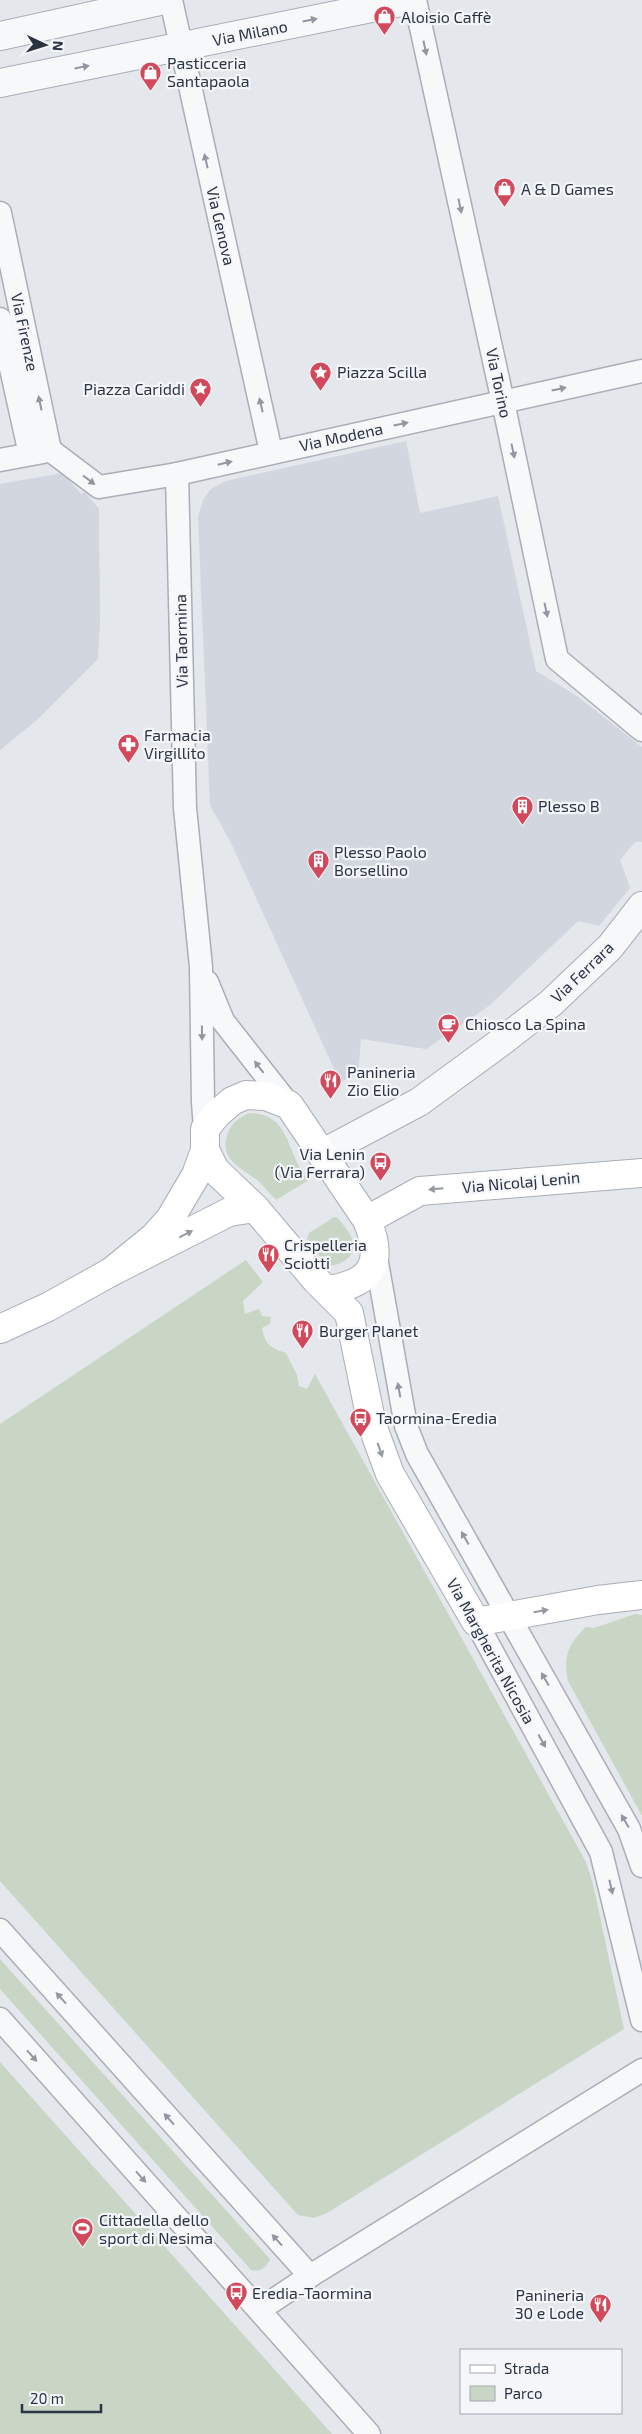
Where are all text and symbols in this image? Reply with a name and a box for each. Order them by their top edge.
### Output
shop icon: Aloisio Caffè [373,5,397,36]
place label: Aloisio Caffè [401,7,491,26]
street label: Via Milano [211,16,289,49]
one-way arrow [302,16,318,24]
north arrow [20,20,70,70]
text: N [50,40,67,52]
one-way arrow [421,40,429,55]
place label: Pasticceria Santapaola [167,53,250,90]
shop icon: Pasticceria Santapaola [139,60,163,91]
one-way arrow [75,62,91,70]
one-way arrow [202,152,210,168]
shop icon: A & D Games [493,177,517,208]
place label: A & D Games [521,179,614,198]
street label: Via Genova [203,185,240,267]
one-way arrow [456,199,464,214]
street label: Via Firenze [8,291,43,373]
street label: Via Torino [483,346,516,420]
place icon: Piazza Scilla [309,360,333,391]
place label: Piazza Scilla [337,362,427,381]
place icon: Piazza Cariddi [189,377,213,408]
place label: Piazza Cariddi [84,379,185,398]
one-way arrow [552,385,567,393]
one-way arrow [36,395,44,410]
one-way arrow [257,397,265,412]
street label: Via Modena [297,418,384,455]
one-way arrow [393,420,408,428]
one-way arrow [510,443,518,459]
one-way arrow [217,459,232,467]
one-way arrow [82,474,95,485]
street label: Via Taormina [170,594,191,688]
one-way arrow [542,602,550,617]
place label: Farmacia Virgillito [144,725,211,762]
pharmacy icon: Farmacia Virgillito [116,732,140,763]
building icon: Plesso B [510,794,534,825]
place label: Plesso B [538,796,600,815]
place label: Plesso Paolo Borsellino [334,842,427,879]
building icon: Plesso Paolo Borsellino [306,849,330,880]
street label: Via Ferrara [546,937,617,1006]
cafe icon: Chiosco La Spina [437,1012,461,1043]
place label: Chiosco La Spina [465,1014,586,1033]
one-way arrow [198,1025,206,1041]
one-way arrow [253,1061,264,1074]
place label: Panineria Zio Elio [347,1062,415,1099]
restaurant icon: Panineria Zio Elio [319,1069,343,1100]
place label: Via Lenin (Via Ferrara) [274,1144,365,1181]
bus stop icon: Via Lenin (Via Ferrara) [369,1151,393,1182]
street label: Via Nicolaj Lenin [461,1167,581,1197]
one-way arrow [428,1186,444,1194]
one-way arrow [179,1230,193,1238]
place label: Crispelleria Sciotti [284,1235,367,1272]
restaurant icon: Crispelleria Sciotti [256,1242,280,1273]
restaurant icon: Burger Planet [291,1319,315,1350]
place label: Burger Planet [319,1321,418,1340]
one-way arrow [395,1382,403,1398]
bus stop icon: Taormina-Eredia [348,1406,372,1437]
place label: Taormina-Eredia [376,1408,497,1427]
one-way arrow [377,1442,384,1457]
one-way arrow [461,1530,469,1545]
street label: Via Margherita Nicosia [443,1575,539,1727]
one-way arrow [534,1606,550,1614]
one-way arrow [540,1673,549,1686]
one-way arrow [538,1734,546,1749]
one-way arrow [620,1814,629,1827]
one-way arrow [607,1880,615,1895]
one-way arrow [55,1991,66,2004]
one-way arrow [27,2049,38,2062]
one-way arrow [163,2113,175,2125]
one-way arrow [135,2171,146,2184]
place label: Cittadella dello sport di Nesima [99,2210,213,2247]
sports icon: Cittadella dello sport di Nesima [71,2217,95,2248]
one-way arrow [271,2234,283,2246]
bus stop icon: Eredia-Taormina [224,2281,248,2312]
place label: Eredia-Taormina [252,2283,372,2302]
place label: Panineria 30 e Lode [515,2285,584,2322]
restaurant icon: Panineria 30 e Lode [588,2292,612,2323]
legend [460,2349,622,2414]
text: Strada [504,2359,549,2377]
scale bar [22,2382,101,2414]
text: Parco [504,2384,543,2402]
text: 20 m [30,2389,64,2407]

